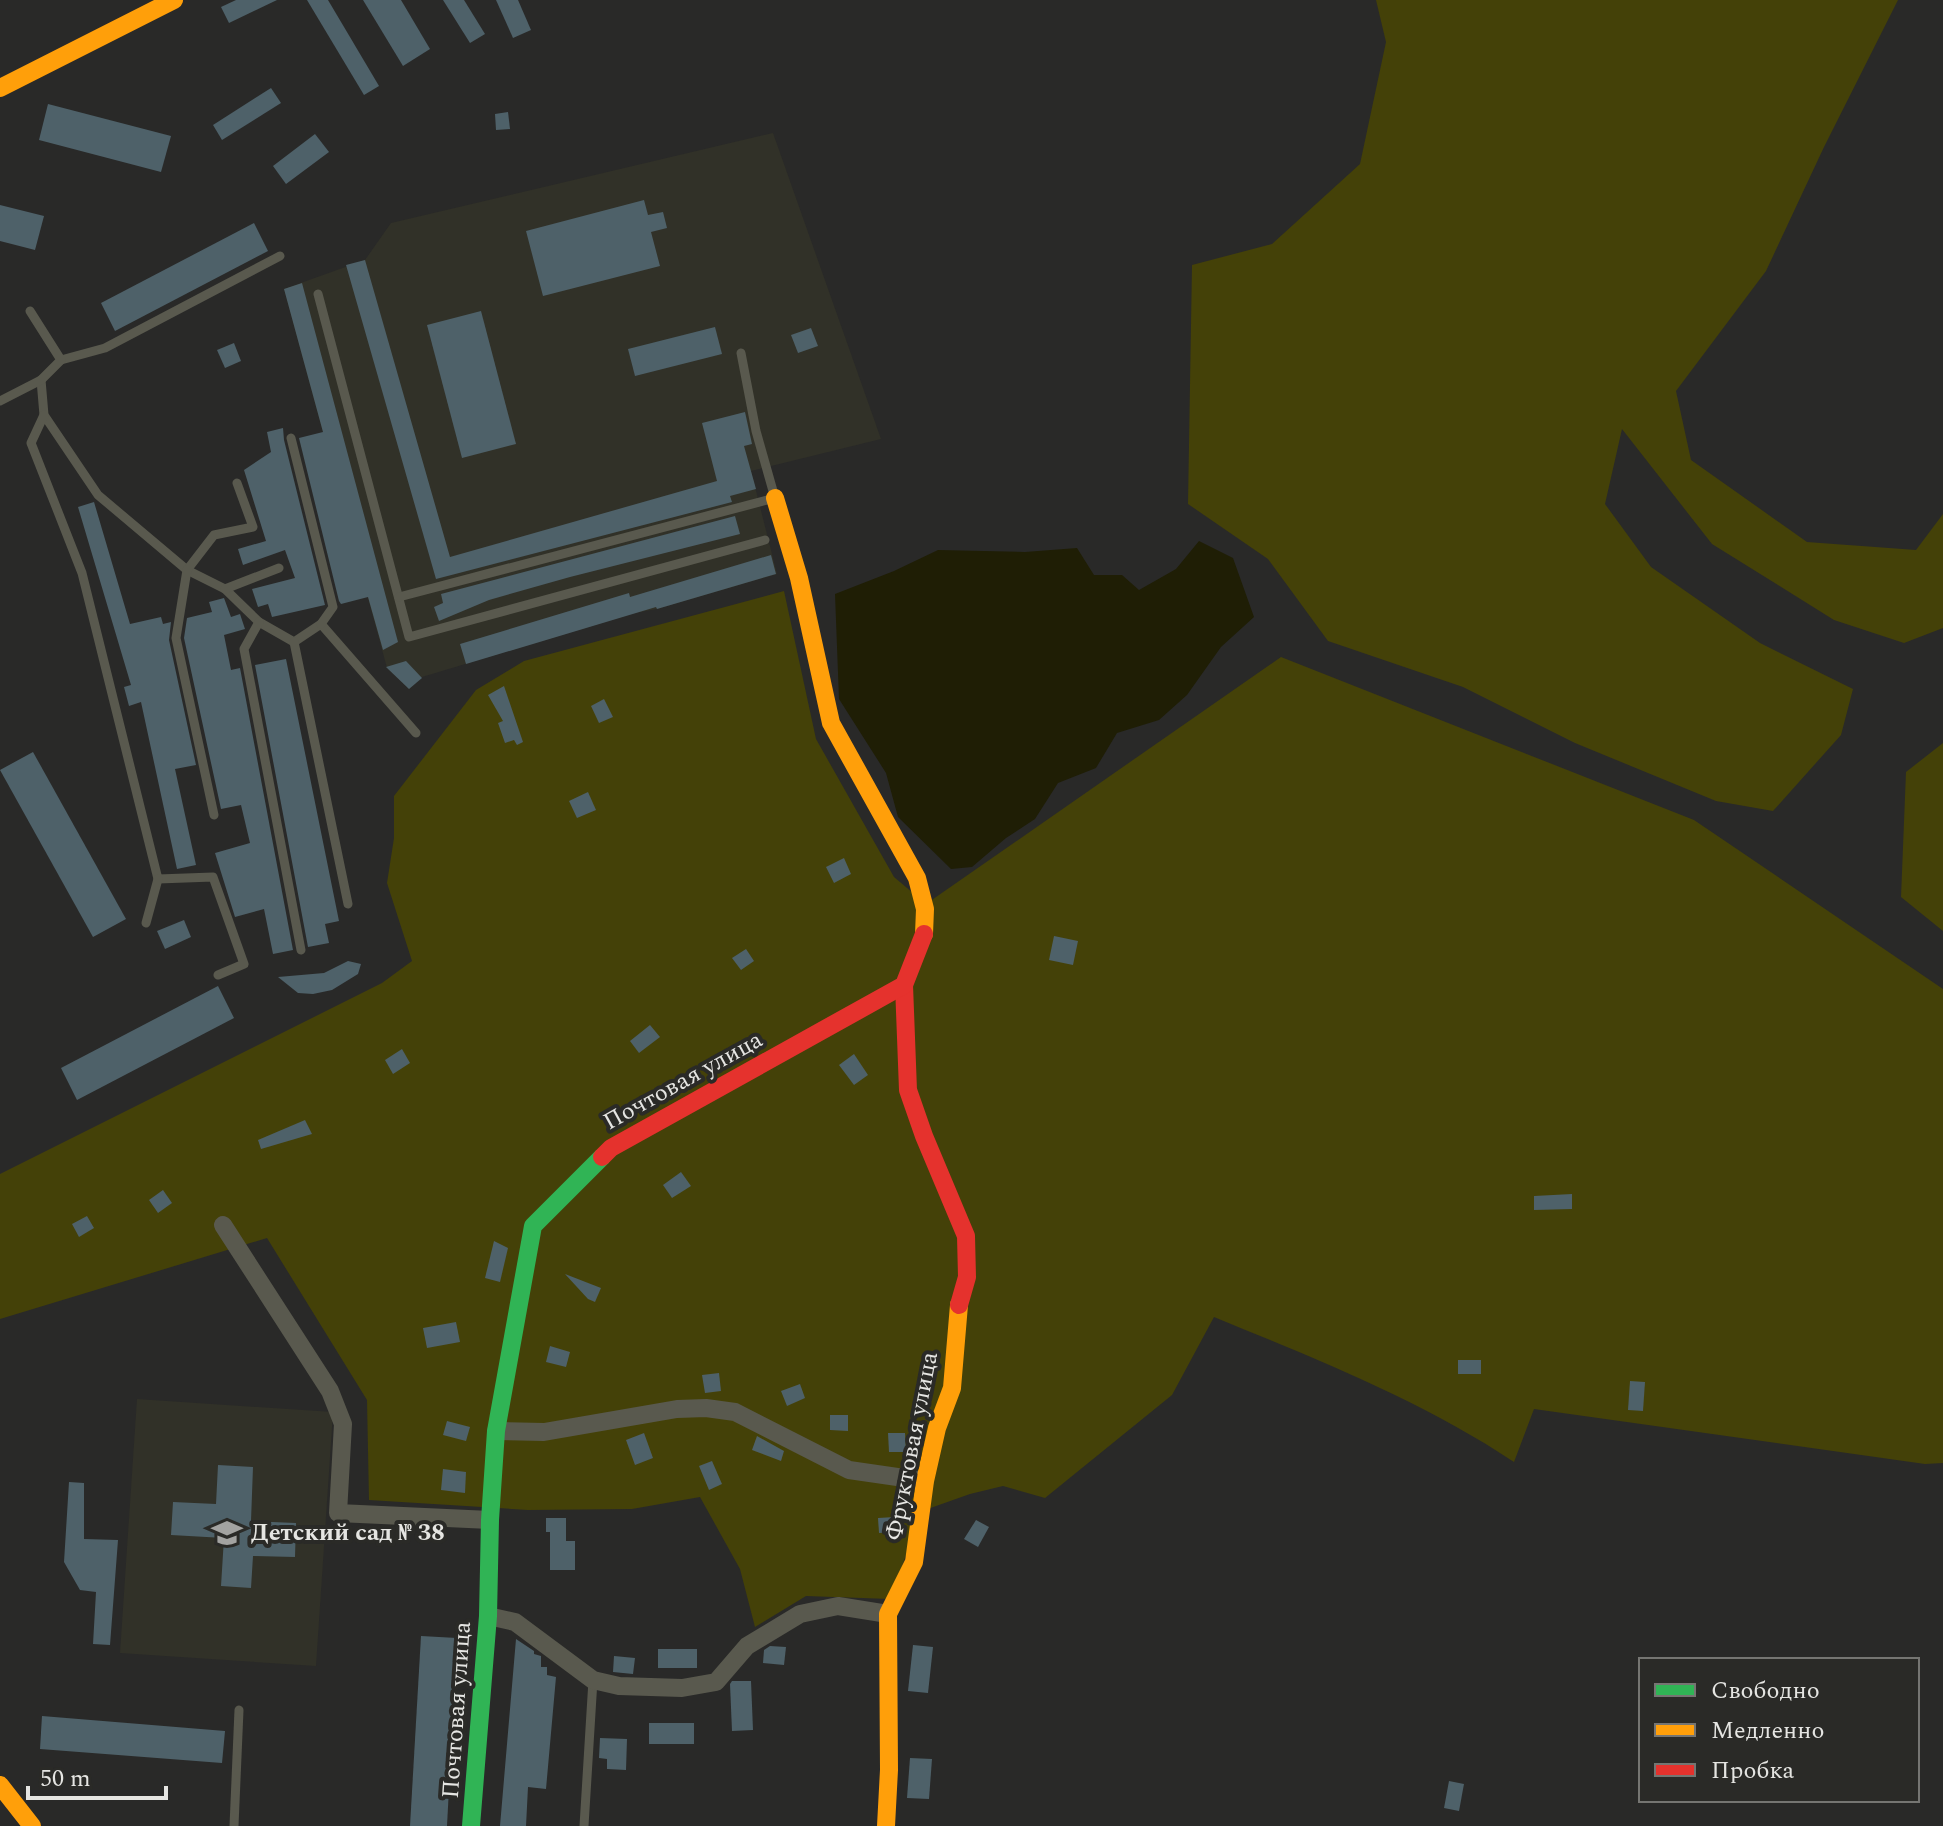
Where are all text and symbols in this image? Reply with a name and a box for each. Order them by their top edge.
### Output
street label: Почтовая улица [597,1022,770,1140]
street label: Фруктовая улица [876,1348,948,1543]
place label: Детский сад № 38 [251,1515,445,1551]
school or university icon: Детский сад № 38 [210,1516,244,1550]
street label: Почтовая улица [433,1620,481,1800]
legend [1639,1658,1919,1802]
text: Свободно [1711,1673,1820,1709]
text: Медленно [1711,1713,1824,1749]
scale bar [28,1750,166,1800]
text: Пробка [1711,1753,1795,1789]
text: 50 m [40,1761,91,1797]

